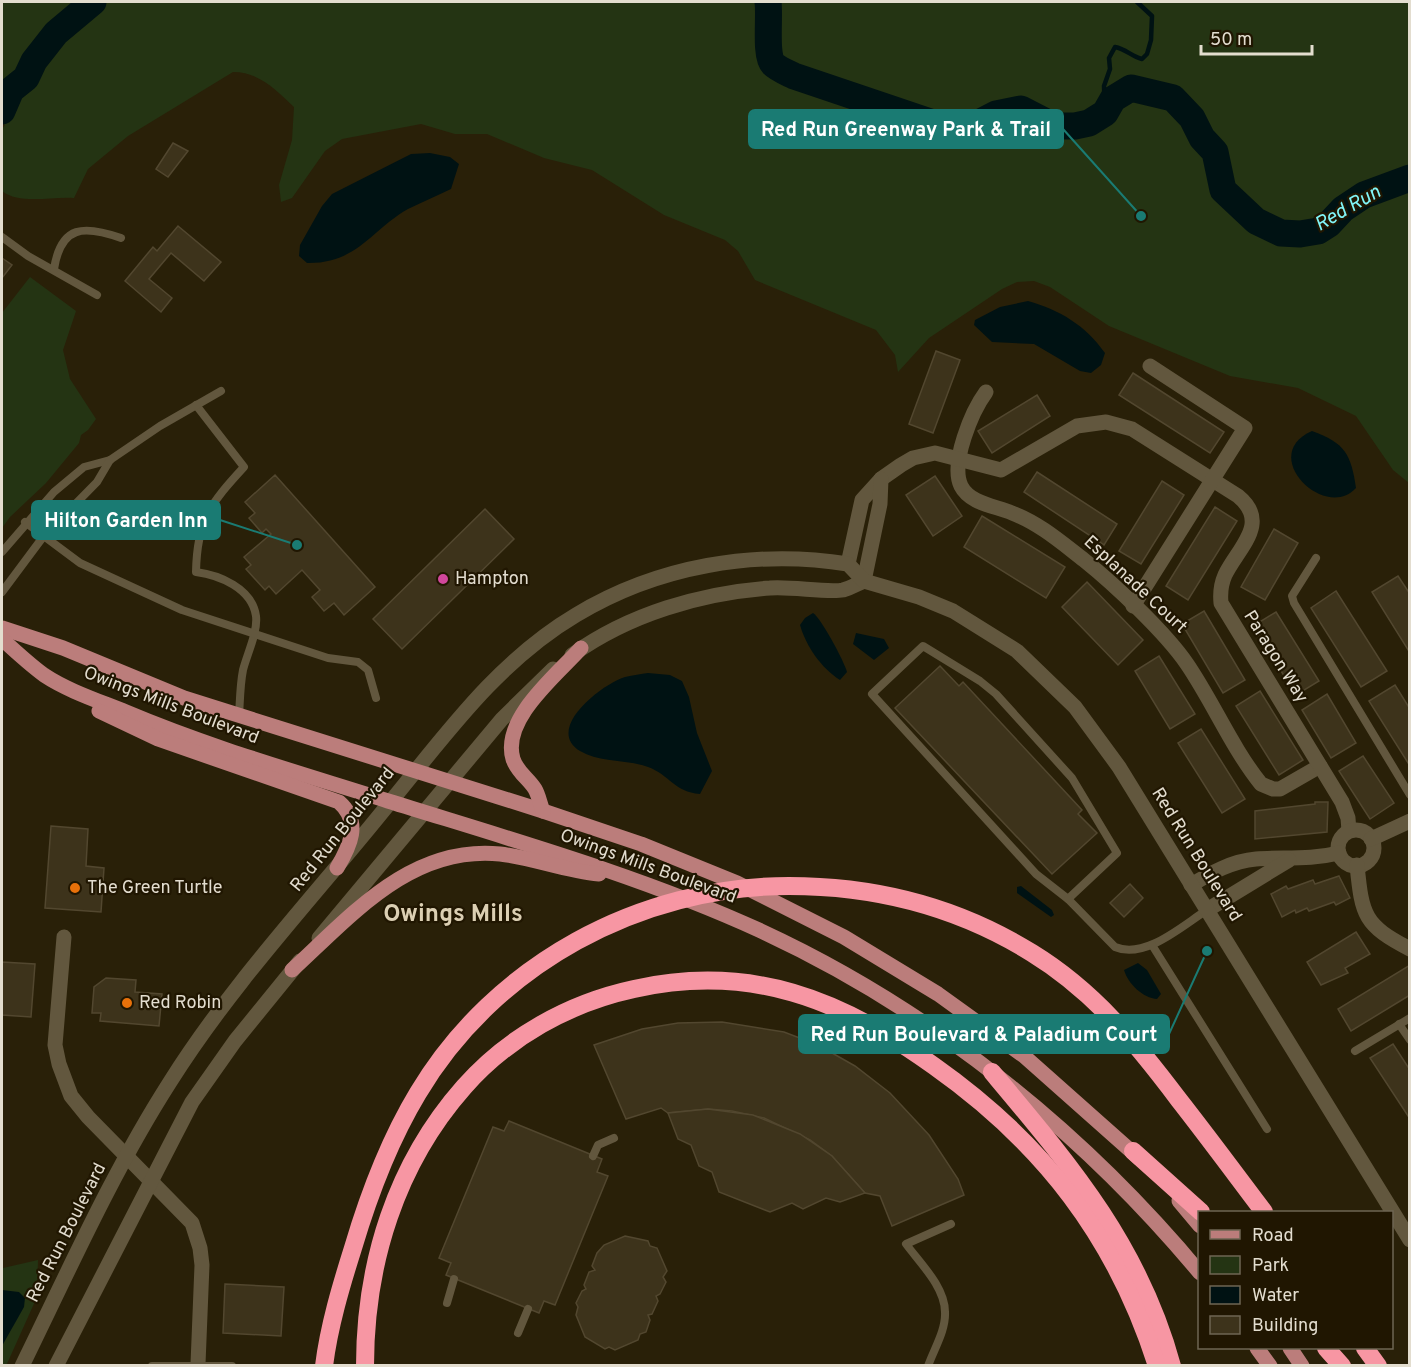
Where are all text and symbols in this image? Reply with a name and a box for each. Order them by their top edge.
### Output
scale bar [1201,18,1312,56]
text: 50 m [1210,29,1252,52]
callout: Red Run Greenway Park & Trail [749,110,1063,148]
text: Red Run Greenway Park & Trail [761,118,1051,144]
water label: Red Run [1310,180,1386,238]
callout: Hilton Garden Inn [32,501,220,539]
text: Hilton Garden Inn [44,509,208,535]
street label: Esplanade Court [1078,531,1192,639]
place label: Hampton [455,568,529,591]
marker: Hampton [436,572,450,586]
street label: Paragon Way [1238,607,1312,707]
street label: Owings Mills Boulevard [80,662,262,750]
street label: Red Run Boulevard [286,763,400,897]
street label: Red Run Boulevard [1146,784,1246,926]
street label: Owings Mills Boulevard [557,824,739,910]
place label: The Green Turtle [87,877,222,900]
marker: The Green Turtle [68,881,82,895]
district label: Owings Mills [383,900,523,930]
place label: Red Robin [139,992,221,1015]
marker: Red Robin [120,996,134,1010]
callout: Red Run Boulevard & Paladium Court [799,1015,1169,1053]
text: Red Run Boulevard & Paladium Court [811,1023,1158,1049]
street label: Red Run Boulevard [22,1159,112,1307]
legend [1198,1211,1393,1349]
text: Road [1252,1225,1294,1248]
text: Park [1252,1255,1289,1278]
text: Water [1252,1285,1299,1308]
text: Building [1252,1315,1318,1338]

